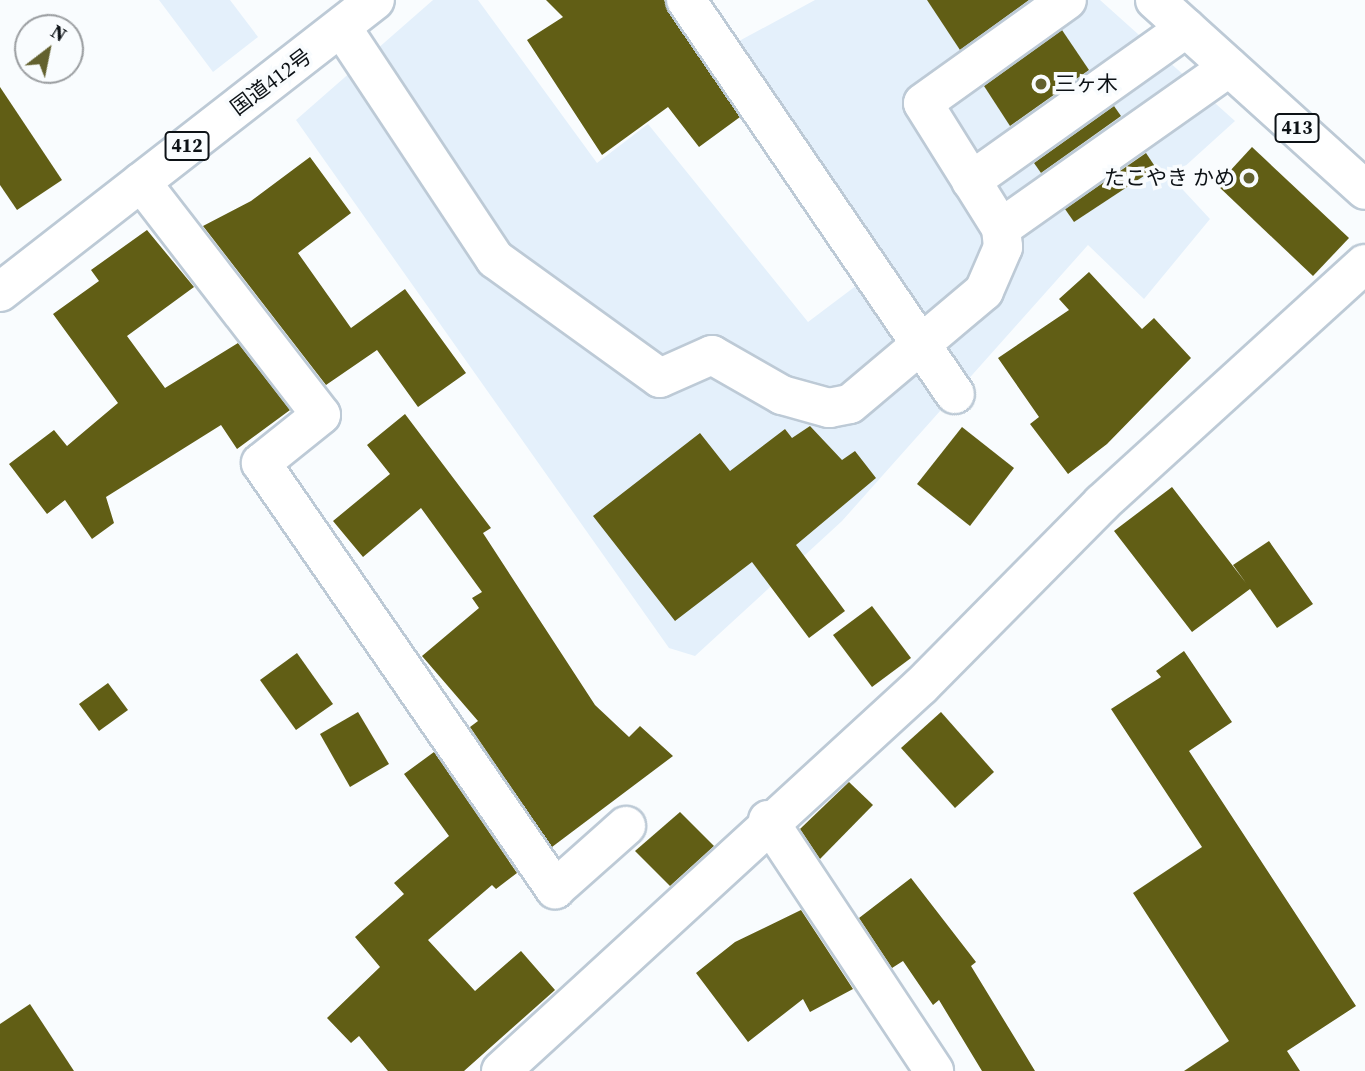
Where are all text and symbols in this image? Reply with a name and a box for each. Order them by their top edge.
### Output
north arrow [14,14,84,84]
text: N [46,18,72,48]
street label: 国道412号 [226,44,316,120]
place label: 三ヶ木 [1055,71,1118,97]
marker: 三ヶ木 [1033,76,1049,92]
road number: 413 [1274,112,1320,144]
road number: 412 [164,130,210,162]
place label: たこやき かめ [1104,165,1235,191]
marker: たこやき かめ [1241,170,1257,186]

